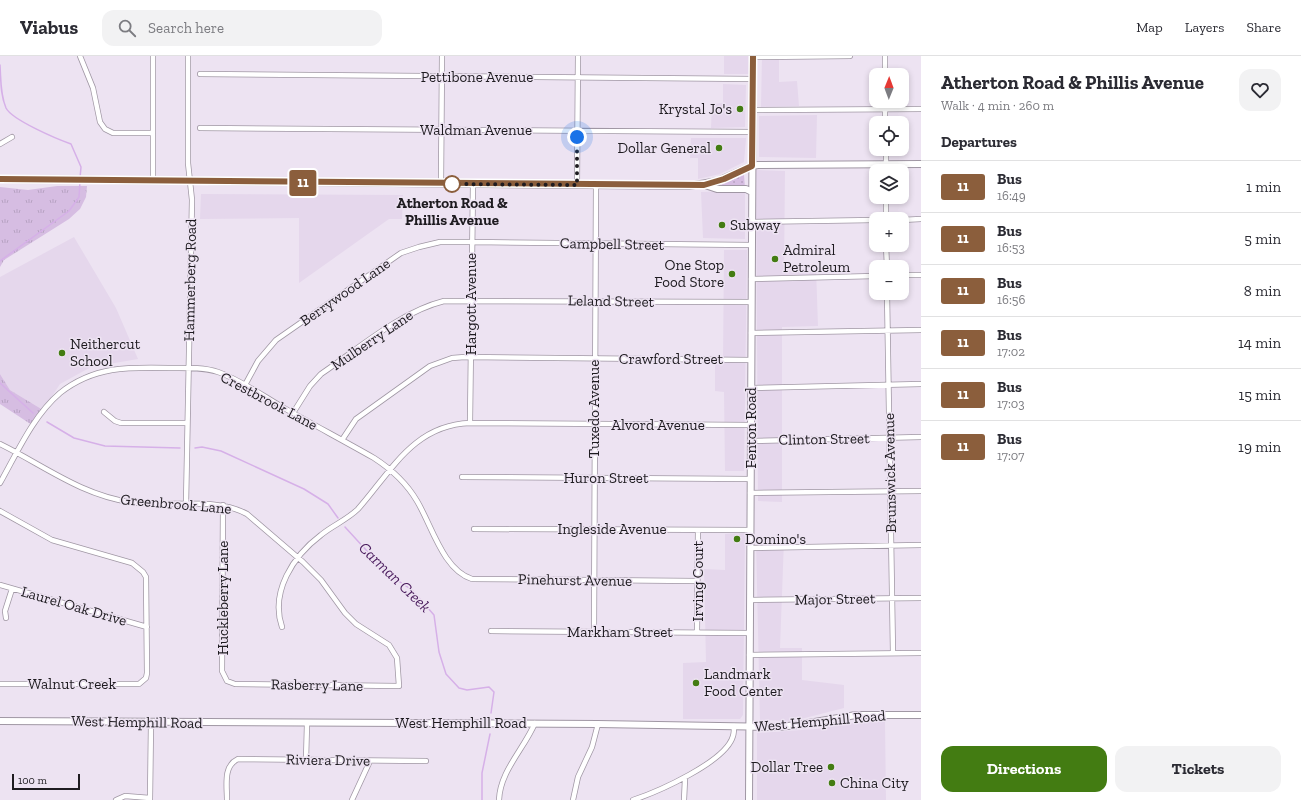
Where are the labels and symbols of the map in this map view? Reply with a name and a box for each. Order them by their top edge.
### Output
street label: Pettibone Avenue [421,68,533,86]
north arrow [869,68,909,108]
place label: Krystal Jo's [659,100,732,118]
marker: Krystal Jo's [735,104,745,114]
street label: Waldman Avenue [420,121,532,139]
your location [567,127,587,147]
place label: Dollar General [617,139,711,157]
marker: Dollar General [714,143,724,153]
line badge: 11 [285,170,321,196]
marker: Atherton Road & Phillis Avenue [443,175,461,193]
place label: Atherton Road & Phillis Avenue [397,194,508,229]
place label: Subway [730,216,781,234]
street label: Hammerberg Road [180,218,200,342]
marker: Subway [717,220,727,230]
street label: Campbell Street [560,234,665,254]
place label: Admiral Petroleum [783,241,850,276]
street label: Hargott Avenue [462,253,480,355]
street label: Berrywood Lane [297,254,393,330]
marker: Admiral Petroleum [770,254,780,264]
place label: One Stop Food Store [654,256,724,291]
marker: One Stop Food Store [727,269,737,279]
street label: Leland Street [568,291,655,311]
street label: Mulberry Lane [328,306,416,374]
place label: Neithercut School [70,335,141,370]
marker: Neithercut School [57,348,67,358]
street label: Crawford Street [619,350,724,368]
street label: Tuxedo Avenue [585,360,603,458]
street label: Crestbrook Lane [217,368,321,434]
street label: Fenton Road [742,387,760,469]
street label: Brunswick Avenue [880,413,900,533]
street label: Alvord Avenue [611,416,705,434]
street label: Clinton Street [778,429,870,449]
street label: Huron Street [564,469,649,487]
street label: Greenbrook Lane [120,490,232,518]
street label: Ingleside Avenue [557,520,667,538]
place label: Domino's [745,530,806,548]
marker: Domino's [732,534,742,544]
water label: Carman Creek [355,538,435,616]
street label: Irving Court [689,540,707,621]
street label: Huckleberry Lane [214,541,232,655]
street label: Pinehurst Avenue [518,570,632,590]
street label: Laurel Oak Drive [19,582,129,630]
street label: Major Street [794,589,876,609]
street label: Markham Street [567,623,673,641]
place label: Landmark Food Center [704,665,783,700]
street label: Walnut Creek [28,675,116,693]
street label: Rasberry Lane [271,675,363,695]
marker: Landmark Food Center [691,678,701,688]
street label: West Hemphill Road [754,706,887,736]
street label: West Hemphill Road [71,712,204,732]
street label: West Hemphill Road [395,714,527,732]
street label: Riviera Drive [286,750,370,770]
place label: Dollar Tree [751,758,823,776]
marker: Dollar Tree [826,762,836,772]
scale bar [12,772,80,791]
place label: China City [840,774,909,792]
marker: China City [827,778,837,788]

